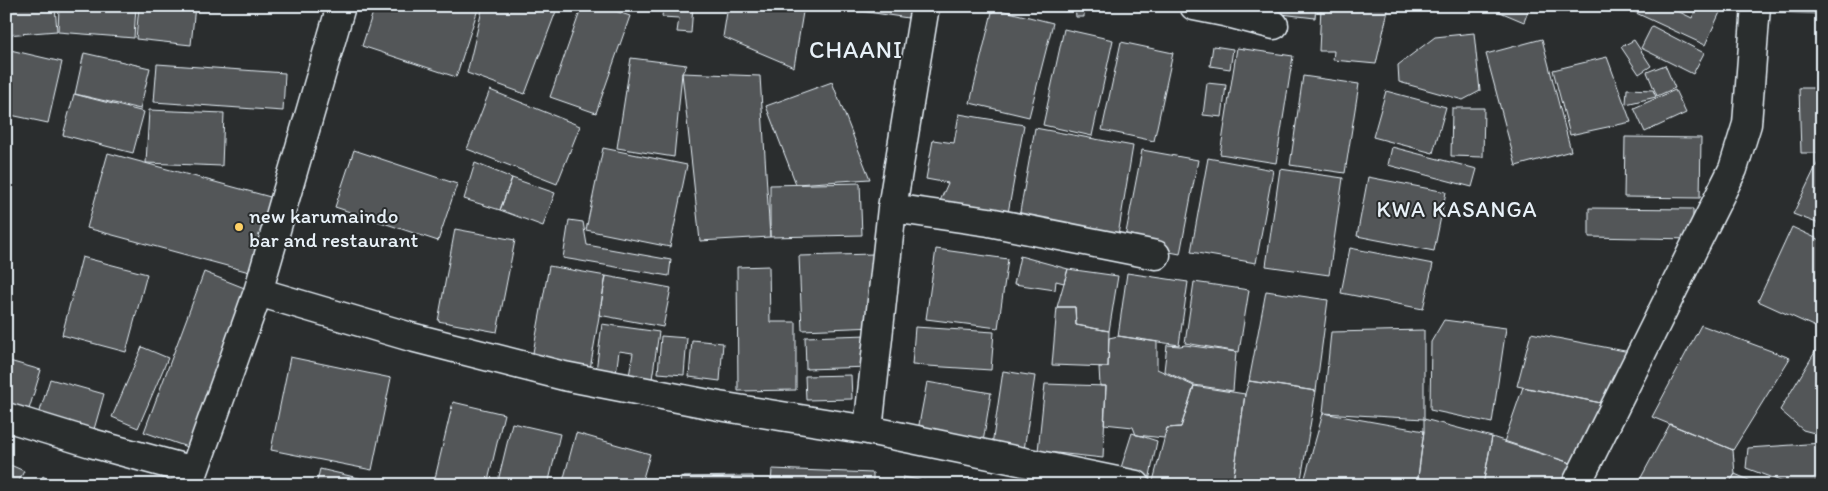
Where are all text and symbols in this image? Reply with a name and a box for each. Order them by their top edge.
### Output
district label: CHAANI [809,35,903,64]
district label: KWA KASANGA [1376,196,1538,223]
place label: new karumaindo bar and restaurant [249,203,419,252]
marker: new karumaindo bar and restaurant [233,221,245,233]

